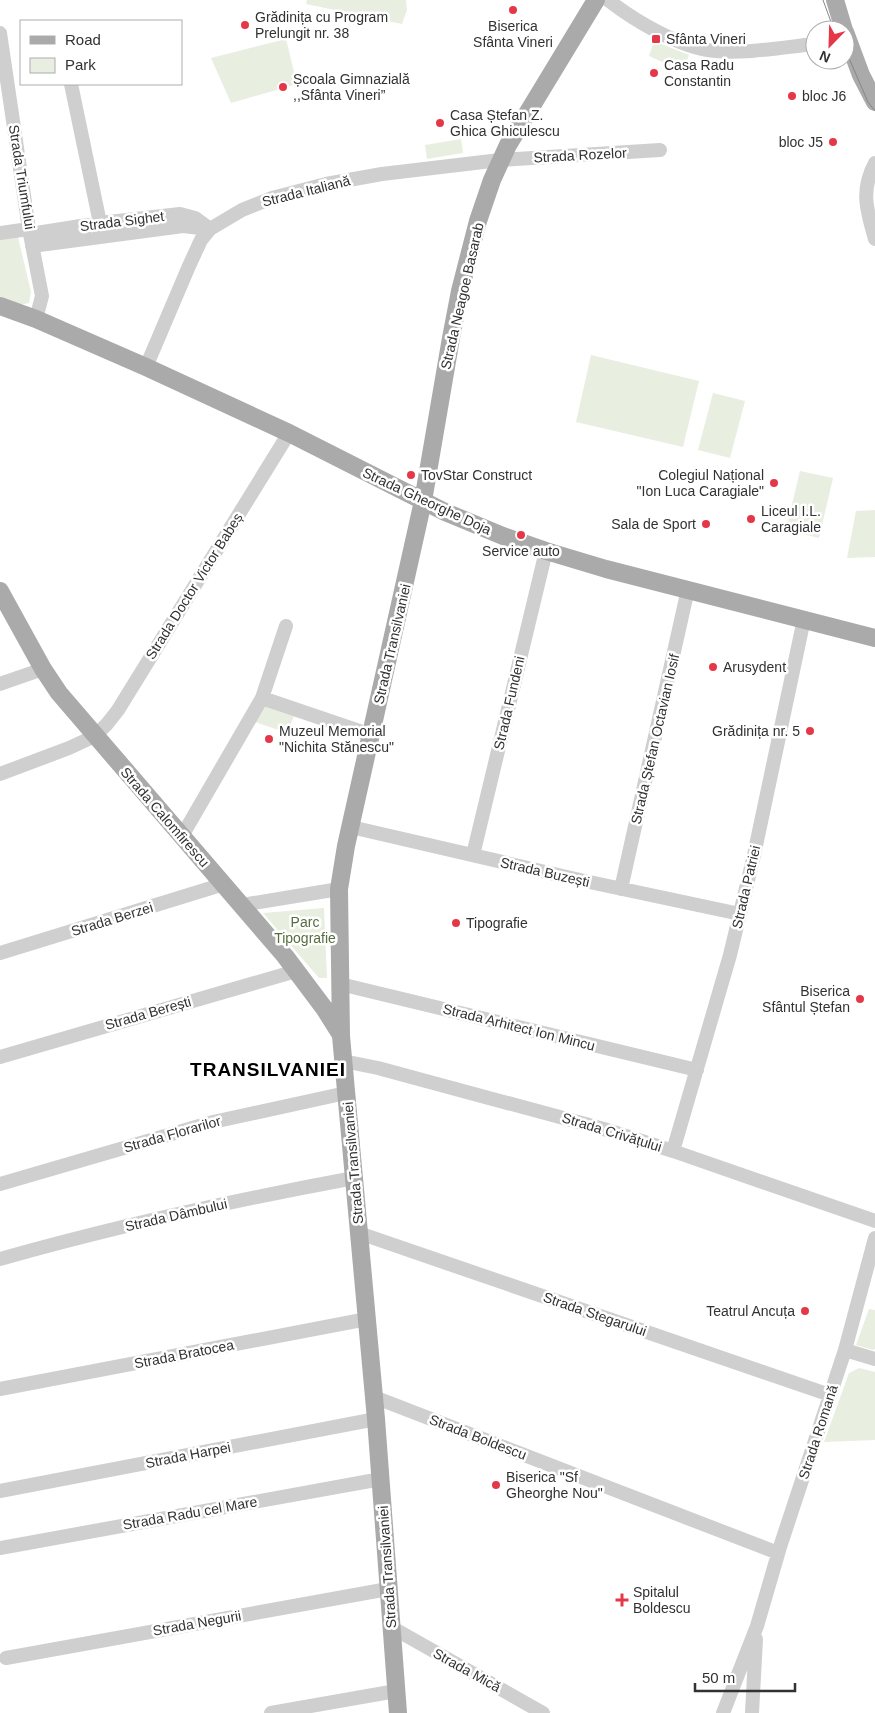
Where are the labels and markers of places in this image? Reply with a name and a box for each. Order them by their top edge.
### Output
marker: Biserica Sfânta Vineri [507,4,519,16]
place label: Grădinița cu Program Prelungit nr. 38 [255,9,388,41]
place label: Biserica Sfânta Vineri [473,18,553,50]
marker: Grădinița cu Program Prelungit nr. 38 [239,19,251,31]
place label: Sfânta Vineri [666,31,746,47]
marker: Sfânta Vineri [650,33,662,45]
place label: Casa Radu Constantin [664,57,734,89]
marker: Casa Radu Constantin [648,67,660,79]
place label: Școala Gimnazială ,,Sfânta Vineri” [293,71,410,103]
marker: Școala Gimnazială ,,Sfânta Vineri” [277,81,289,93]
place label: bloc J6 [802,88,847,104]
marker: bloc J6 [786,90,798,102]
place label: Casa Ștefan Z. Ghica Ghiculescu [450,107,560,139]
marker: Casa Ștefan Z. Ghica Ghiculescu [434,117,446,129]
place label: bloc J5 [779,134,823,150]
marker: bloc J5 [827,136,839,148]
place label: TovStar Construct [421,467,532,483]
place label: Colegiul Național "Ion Luca Caragiale" [637,467,764,499]
marker: TovStar Construct [405,469,417,481]
marker: Colegiul Național "Ion Luca Caragiale" [768,477,780,489]
place label: Liceul I.L. Caragiale [761,503,821,535]
marker: Liceul I.L. Caragiale [745,513,757,525]
place label: Sala de Sport [611,516,696,532]
marker: Sala de Sport [700,518,712,530]
marker: Service auto [515,529,527,541]
place label: Service auto [482,543,560,559]
place label: Arusydent [723,659,786,675]
marker: Arusydent [707,661,719,673]
place label: Muzeul Memorial "Nichita Stănescu" [279,723,394,755]
place label: Grădinița nr. 5 [712,723,800,739]
marker: Grădinița nr. 5 [804,725,816,737]
marker: Muzeul Memorial "Nichita Stănescu" [263,733,275,745]
place label: Tipografie [466,915,528,931]
marker: Tipografie [450,917,462,929]
place label: Biserica Sfântul Ștefan [762,983,850,1015]
marker: Biserica Sfântul Ștefan [854,993,866,1005]
place label: Teatrul Ancuța [706,1303,795,1319]
marker: Teatrul Ancuța [799,1305,811,1317]
place label: Biserica "Sf Gheorghe Nou" [506,1469,603,1501]
marker: Biserica "Sf Gheorghe Nou" [490,1479,502,1491]
place label: Spitalul Boldescu [633,1584,691,1616]
marker: Spitalul Boldescu [615,1593,629,1607]

